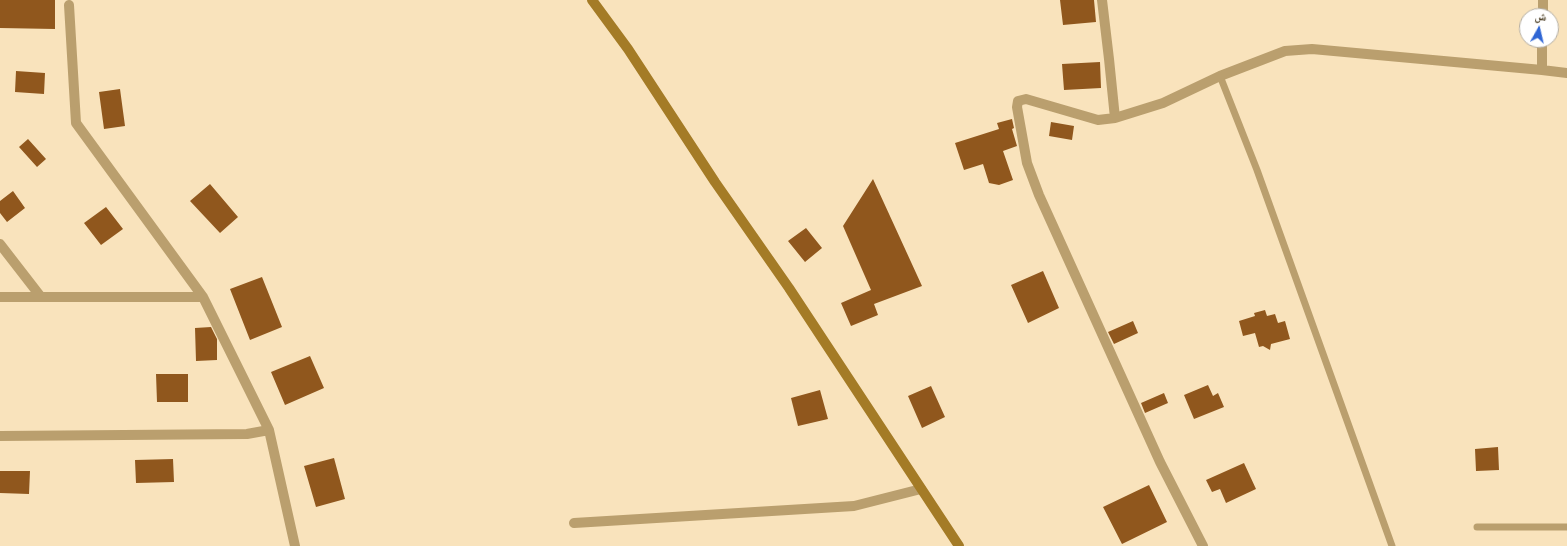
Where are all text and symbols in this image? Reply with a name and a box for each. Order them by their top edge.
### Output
north arrow [1519,8,1559,48]
text: ش [1534,9,1547,24]

